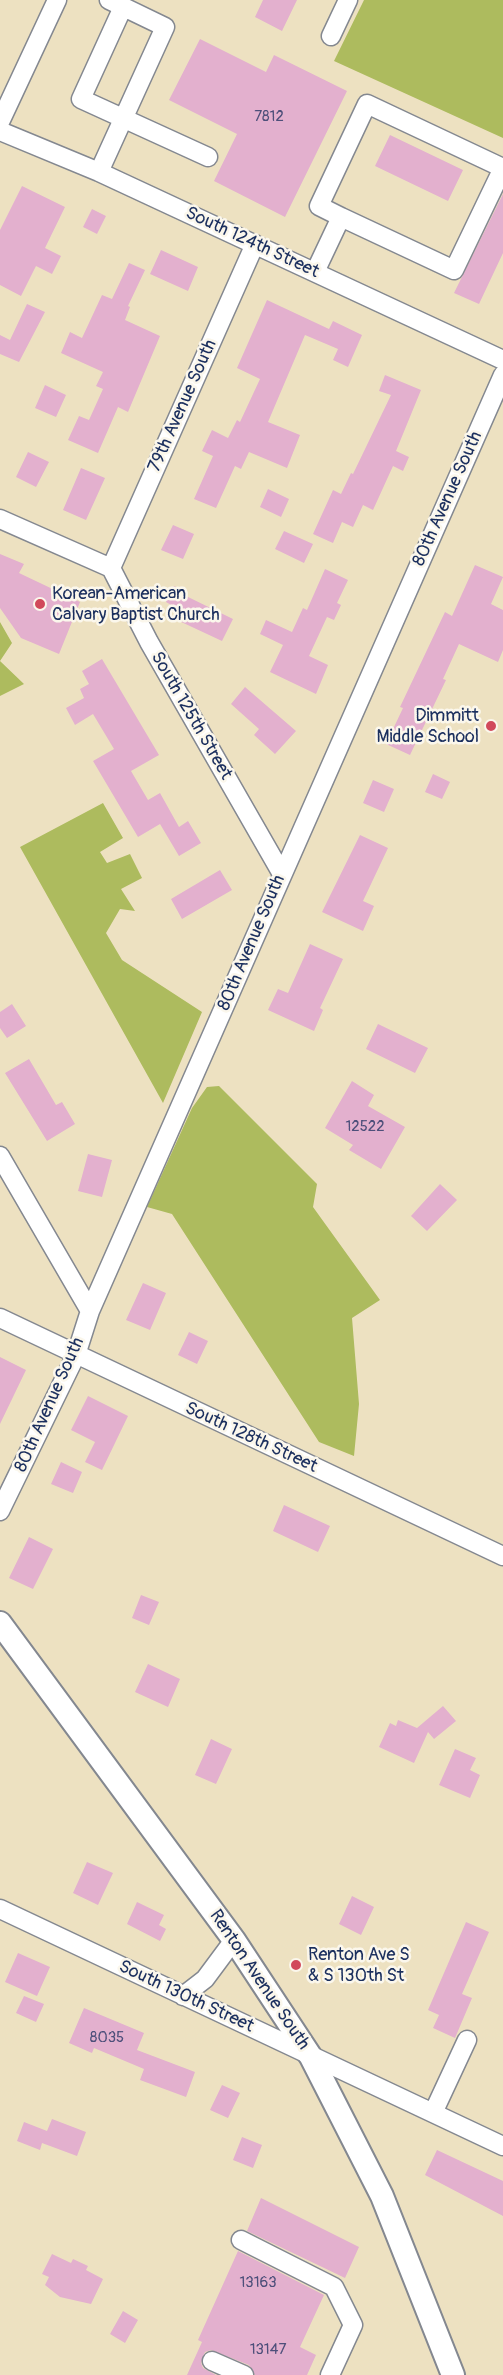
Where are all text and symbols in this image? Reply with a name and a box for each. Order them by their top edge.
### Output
house number: 7812 [254,108,284,126]
street label: South 124th Street [182,203,322,283]
street label: 79th Avenue South [144,336,222,476]
street label: 80th Avenue South [409,428,487,570]
place label: Korean-American Calvary Baptist Church [52,583,220,626]
marker: Korean-American Calvary Baptist Church [33,597,47,611]
street label: South 125th Street [146,648,236,784]
place label: Dimmitt Middle School [376,705,479,748]
marker: Dimmitt Middle School [484,719,498,733]
street label: 80th Avenue South [214,872,290,1014]
house number: 12522 [345,1118,385,1136]
street label: 80th Avenue South [11,1334,89,1476]
street label: South 128th Street [181,1398,321,1478]
street label: Renton Avenue South [204,1906,314,2054]
place label: Renton Ave S & S 130th St [308,1944,410,1986]
street label: South 130th Street [115,1956,257,2038]
marker: Renton Ave S & S 130th St [289,1958,303,1972]
house number: 8035 [90,2029,124,2047]
house number: 13163 [239,2274,277,2292]
house number: 13147 [250,2341,286,2359]

